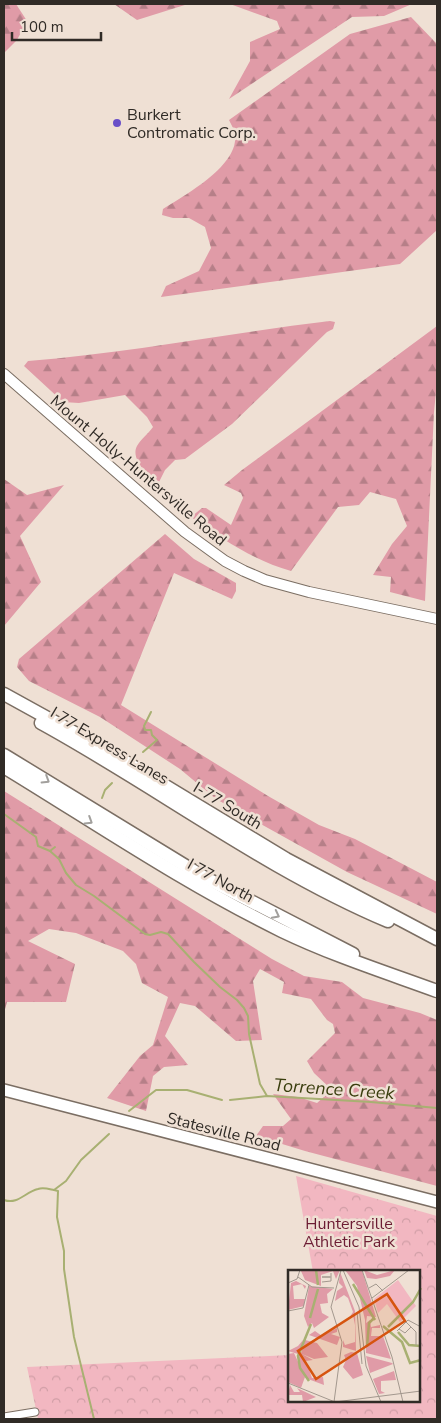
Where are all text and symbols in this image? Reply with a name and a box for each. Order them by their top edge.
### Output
scale bar [12,10,101,42]
text: 100 m [20,17,64,37]
place label: Burkert Contromatic Corp. [127,104,256,144]
marker: Burkert Contromatic Corp. [111,117,123,129]
street label: Mount Holly-Huntersville Road [45,390,231,551]
street label: I 77 Express Lanes [46,702,173,790]
one-way arrow [40,774,49,784]
street label: I-77 South [189,777,266,835]
one-way arrow [84,815,93,824]
street label: I 77 North [183,854,258,908]
one-way arrow [271,909,280,919]
water label: Torrence Creek [273,1073,396,1105]
street label: Statesville Road [165,1107,283,1157]
park label: Huntersville Athletic Park [303,1213,396,1253]
inset map [288,1270,421,1403]

